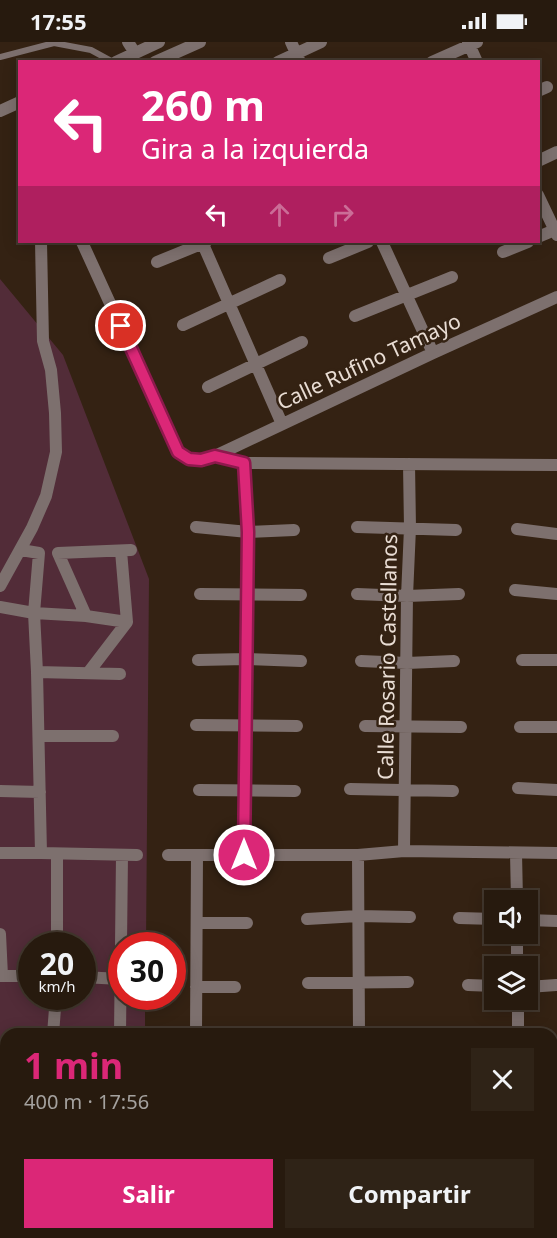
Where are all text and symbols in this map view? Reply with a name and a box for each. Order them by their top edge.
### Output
text: 17:55 [30,6,87,36]
text: 260 m [141,76,265,133]
icon: left [42,84,120,162]
text: Gira a la izquierda [141,130,369,167]
icon: left [200,198,233,231]
icon: ahead [263,198,296,231]
icon: right [326,198,359,231]
pin [95,300,146,351]
street label: Calle Rufino Tamayo [272,306,465,416]
icon: arrive [104,309,137,342]
street label: Calle Rosario Castellanos [371,534,403,780]
position arrow [212,823,276,887]
map controls [484,890,538,1010]
button: sound [484,890,538,944]
speed limit sign: 30 [108,932,186,1010]
text: 20 [40,943,74,984]
button: layers [484,956,538,1010]
text: km/h [39,976,75,996]
text: 1 min [24,1041,123,1090]
button: close [471,1048,534,1111]
text: 400 m · 17:56 [24,1088,149,1115]
button: Salir [24,1159,273,1228]
button: Compartir [285,1159,534,1228]

